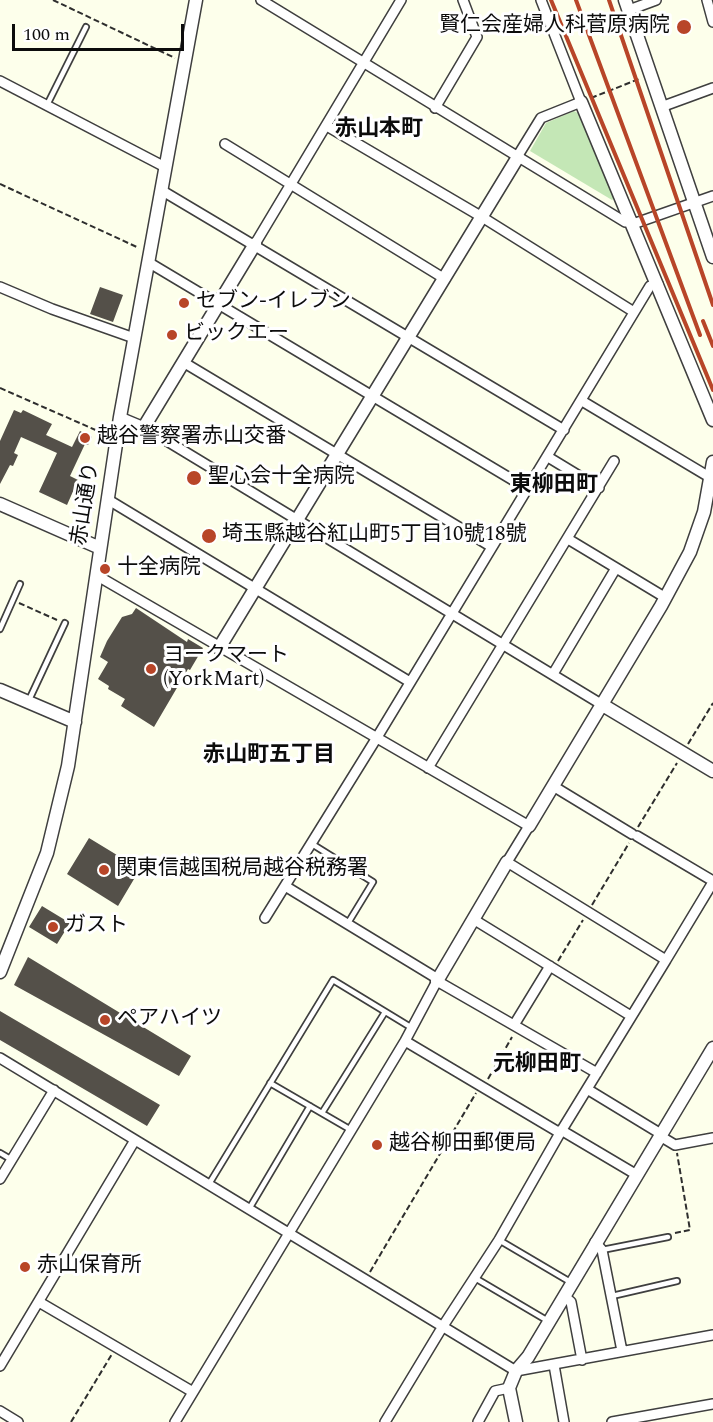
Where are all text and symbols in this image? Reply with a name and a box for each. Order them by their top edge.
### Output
scale bar [15,12,188,50]
place label: 賢仁会産婦人科菅原病院 [439,14,670,40]
marker: 賢仁会産婦人科菅原病院 [675,18,693,36]
text: 100 m [23,21,70,48]
district label: 赤山本町 [335,118,423,144]
place label: セブン-イレブン [196,290,351,316]
marker: セブン-イレブン [177,296,191,310]
place label: ビックエー [184,322,289,348]
marker: ビックエー [165,328,179,342]
place label: 越谷警察署赤山交番 [97,425,286,451]
marker: 越谷警察署赤山交番 [78,431,92,445]
street label: 赤山通り [68,461,106,547]
place label: 聖心会十全病院 [208,465,355,491]
marker: 聖心会十全病院 [185,469,203,487]
district label: 東柳田町 [510,474,598,500]
place label: 埼玉縣越谷紅山町5丁目10號18號 [222,523,526,549]
marker: 埼玉縣越谷紅山町5丁目10號18號 [200,527,218,545]
place label: 十全病院 [117,556,201,582]
marker: 十全病院 [98,562,112,576]
place label: ヨークマート (YorkMart) [163,644,289,694]
marker: ヨークマート (YorkMart) [144,662,158,676]
district label: 赤山町五丁目 [203,744,335,770]
place label: 関東信越国税局越谷税務署 [116,857,368,883]
marker: 関東信越国税局越谷税務署 [97,863,111,877]
place label: ガスト [65,914,128,940]
marker: ガスト [46,920,60,934]
place label: ペアハイツ [117,1007,222,1033]
marker: ペアハイツ [98,1013,112,1027]
district label: 元柳田町 [493,1053,581,1079]
place label: 越谷柳田郵便局 [389,1132,536,1158]
marker: 越谷柳田郵便局 [370,1138,384,1152]
place label: 赤山保育所 [37,1254,142,1280]
marker: 赤山保育所 [18,1260,32,1274]

